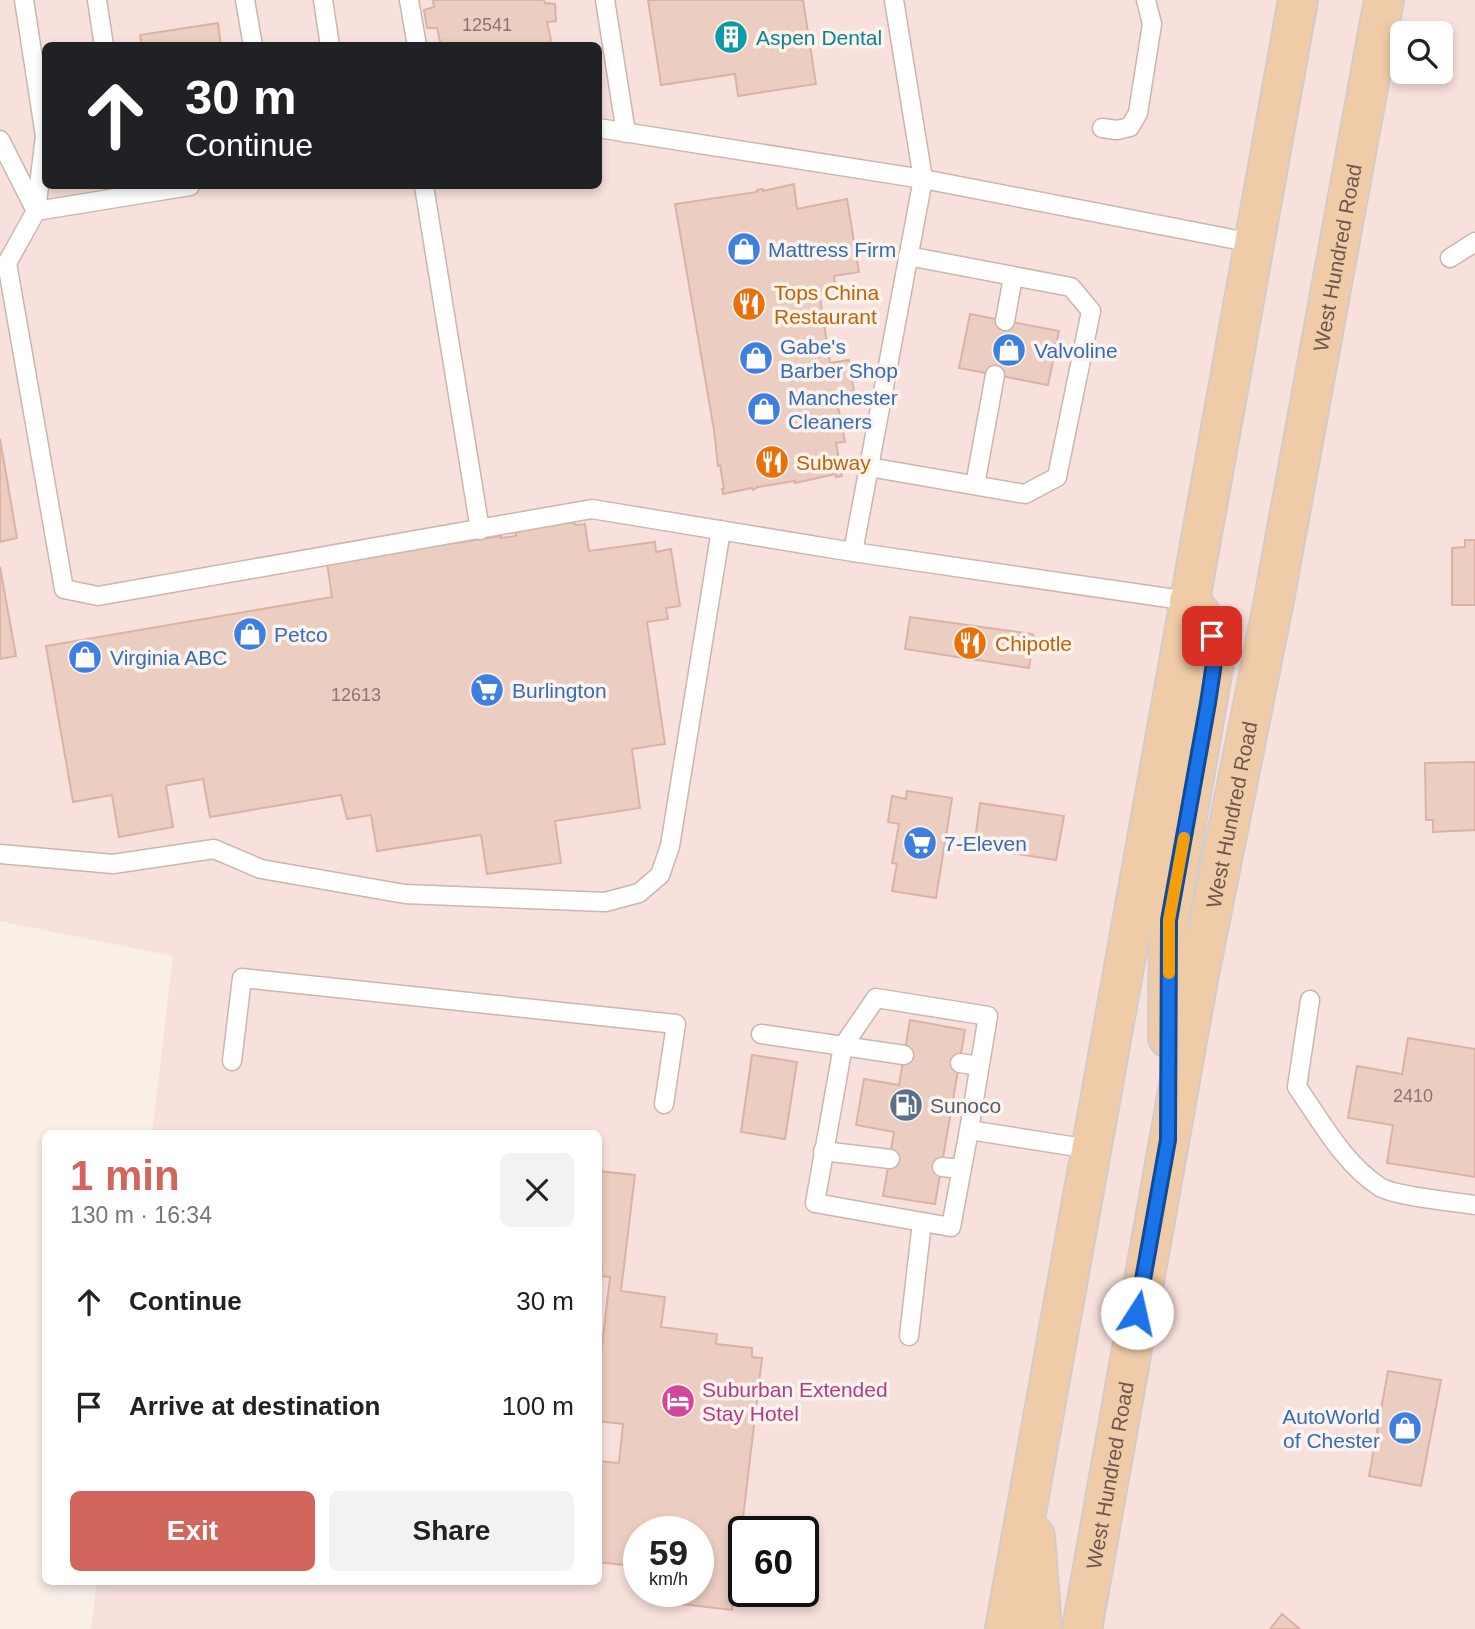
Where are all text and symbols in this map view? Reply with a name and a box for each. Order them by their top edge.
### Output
house number: 12541 [462,15,512,35]
building icon: Aspen Dental [712,18,750,56]
map controls [1390,21,1453,84]
button: search [1390,21,1453,84]
place label: Aspen Dental [756,26,882,49]
icon: ahead [70,70,161,161]
text: 30 m [185,70,297,124]
text: Continue [185,127,313,163]
street label: West Hundred Road [1308,162,1365,353]
shop icon: Mattress Firm [725,230,763,268]
place label: Mattress Firm [768,238,896,261]
place label: Tops China Restaurant [774,281,879,328]
restaurant icon: Tops China Restaurant [730,285,768,323]
shop icon: Valvoline [990,331,1028,369]
place label: Gabe's Barber Shop [780,335,898,382]
shop icon: Gabe's Barber Shop [737,339,775,377]
place label: Valvoline [1034,339,1118,362]
place label: Manchester Cleaners [788,386,898,433]
shop icon: Manchester Cleaners [745,390,783,428]
restaurant icon: Subway [753,443,791,481]
place label: Subway [796,451,871,474]
pin [1182,606,1242,666]
shop icon: Petco [231,615,269,653]
icon: arrive [1193,617,1231,655]
place label: Petco [274,623,328,646]
restaurant icon: Chipotle [951,624,989,662]
place label: Chipotle [995,632,1072,655]
shop icon: Virginia ABC [66,638,104,676]
place label: Virginia ABC [110,646,228,669]
supermarket icon: Burlington [468,671,506,709]
place label: Burlington [512,679,607,702]
house number: 12613 [331,685,381,705]
street label: West Hundred Road [1201,719,1261,910]
supermarket icon: 7-Eleven [901,824,939,862]
place label: 7-Eleven [944,832,1027,855]
fuel station icon: Sunoco [887,1086,925,1124]
house number: 2410 [1393,1086,1433,1106]
place label: Sunoco [930,1094,1001,1117]
text: 1 min [70,1152,180,1199]
button: close [500,1153,574,1227]
text: 130 m · 16:34 [70,1202,212,1228]
position arrow [1100,1276,1174,1350]
icon: ahead [70,1283,108,1321]
text: Continue [129,1286,242,1316]
text: 30 m [516,1286,574,1316]
place label: Suburban Extended Stay Hotel [702,1378,888,1425]
street label: West Hundred Road [1081,1380,1137,1571]
hotel icon: Suburban Extended Stay Hotel [659,1382,697,1420]
icon: arrive [70,1388,108,1426]
text: Arrive at destination [129,1391,380,1421]
text: 100 m [502,1391,574,1421]
place label: AutoWorld of Chester [1282,1405,1380,1452]
shop icon: AutoWorld of Chester [1386,1409,1424,1447]
button: Exit [70,1491,315,1571]
button: Share [329,1491,574,1571]
speed limit sign: 60 [728,1516,819,1607]
text: 59 [649,1533,688,1572]
text: km/h [649,1569,688,1589]

